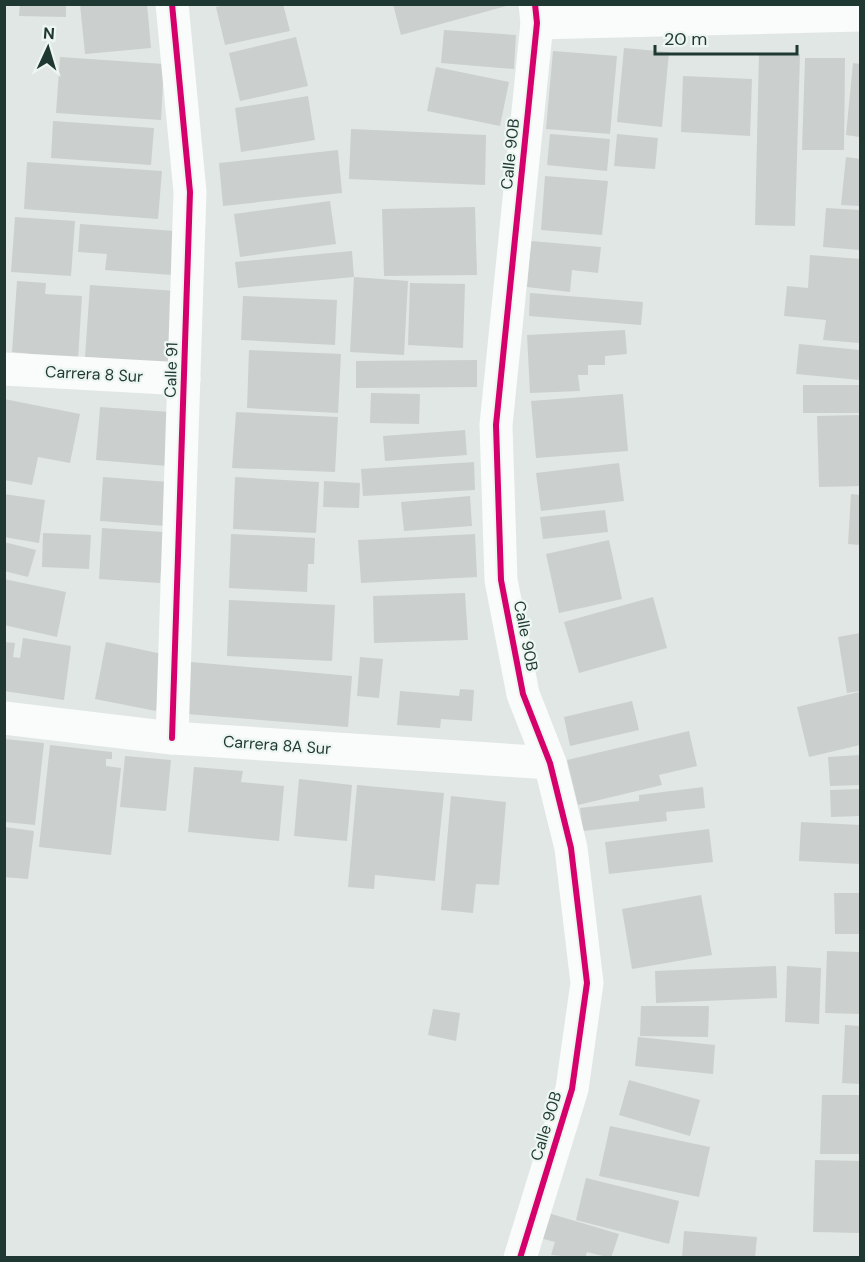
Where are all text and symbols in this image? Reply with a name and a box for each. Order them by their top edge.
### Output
north arrow [18,18,78,78]
scale bar [655,18,798,56]
text: N [42,23,56,44]
text: 20 m [664,27,707,51]
street label: Calle 90B [496,117,524,191]
street label: Calle 91 [160,342,182,398]
street label: Carrera 8 Sur [44,361,144,387]
street label: Calle 90B [509,599,543,673]
street label: Carrera 8A Sur [222,731,332,759]
street label: Calle 90B [526,1089,566,1163]

